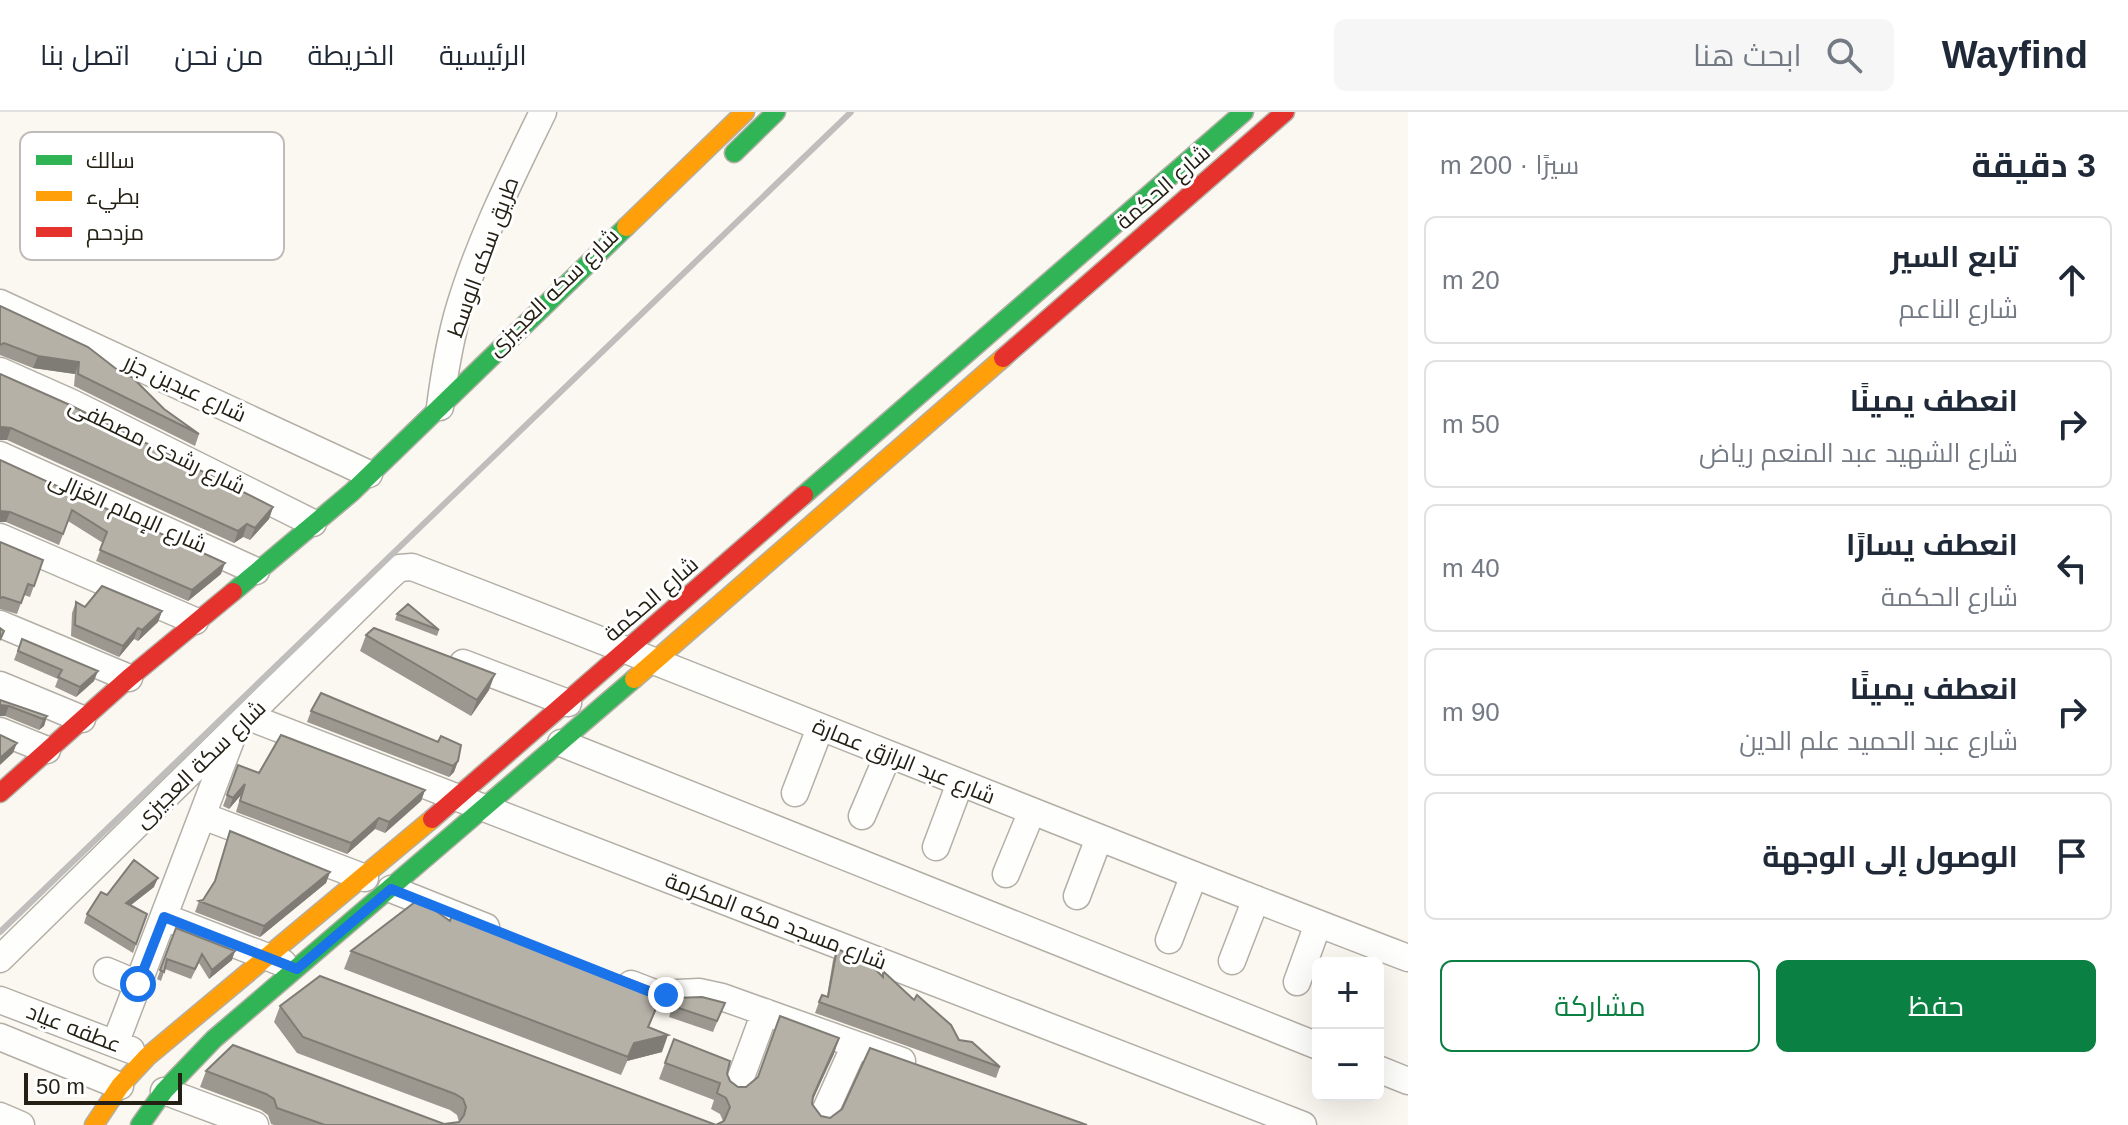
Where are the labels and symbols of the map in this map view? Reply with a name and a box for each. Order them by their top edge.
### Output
legend [20,132,284,260]
street label: شارع الحكمة [1111,140,1216,236]
text: سالك [86,148,135,173]
street label: طريق سكه الوسط [442,174,524,341]
text: بطيء [86,184,140,213]
text: مزدحم [86,220,144,248]
street label: شارع سكه العجيزى [482,223,625,362]
street label: شارع عبدين جزر [117,348,250,429]
street label: شارع رشدى مصطفى [64,392,249,501]
street label: شارع الإمام الغزالى [44,466,211,561]
street label: شارع الحكمة [599,552,704,648]
street label: شارع سكة العجيزى [129,695,272,834]
street label: شارع عبد الرازق عمارة [808,713,999,811]
street label: شارع مسجد مكه المكرمة [661,867,890,977]
route start [120,966,156,1002]
route end [648,977,684,1013]
street label: عطفه عياد [23,999,125,1057]
scale bar [24,1069,182,1105]

